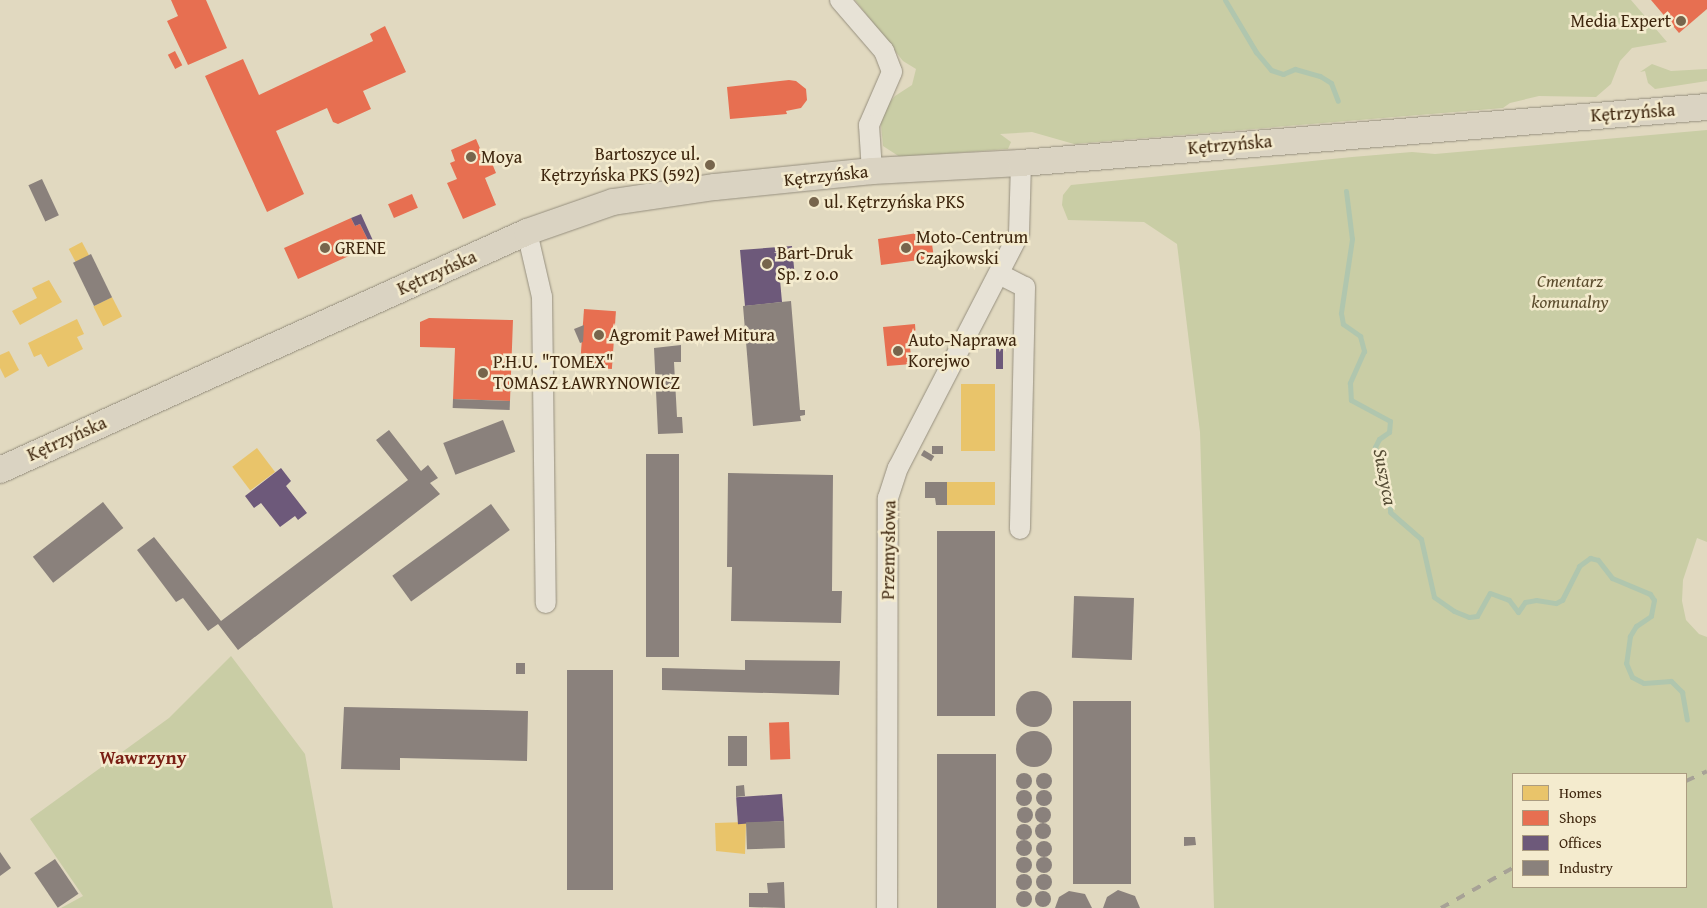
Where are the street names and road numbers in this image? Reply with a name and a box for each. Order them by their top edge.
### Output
street label: Kętrzyńska [1590,99,1676,127]
street label: Kętrzyńska [1187,131,1273,159]
street label: Kętrzyńska [783,161,869,191]
street label: Kętrzyńska [394,246,480,300]
street label: Kętrzyńska [24,412,110,466]
street label: Przemysłowa [877,500,901,600]

